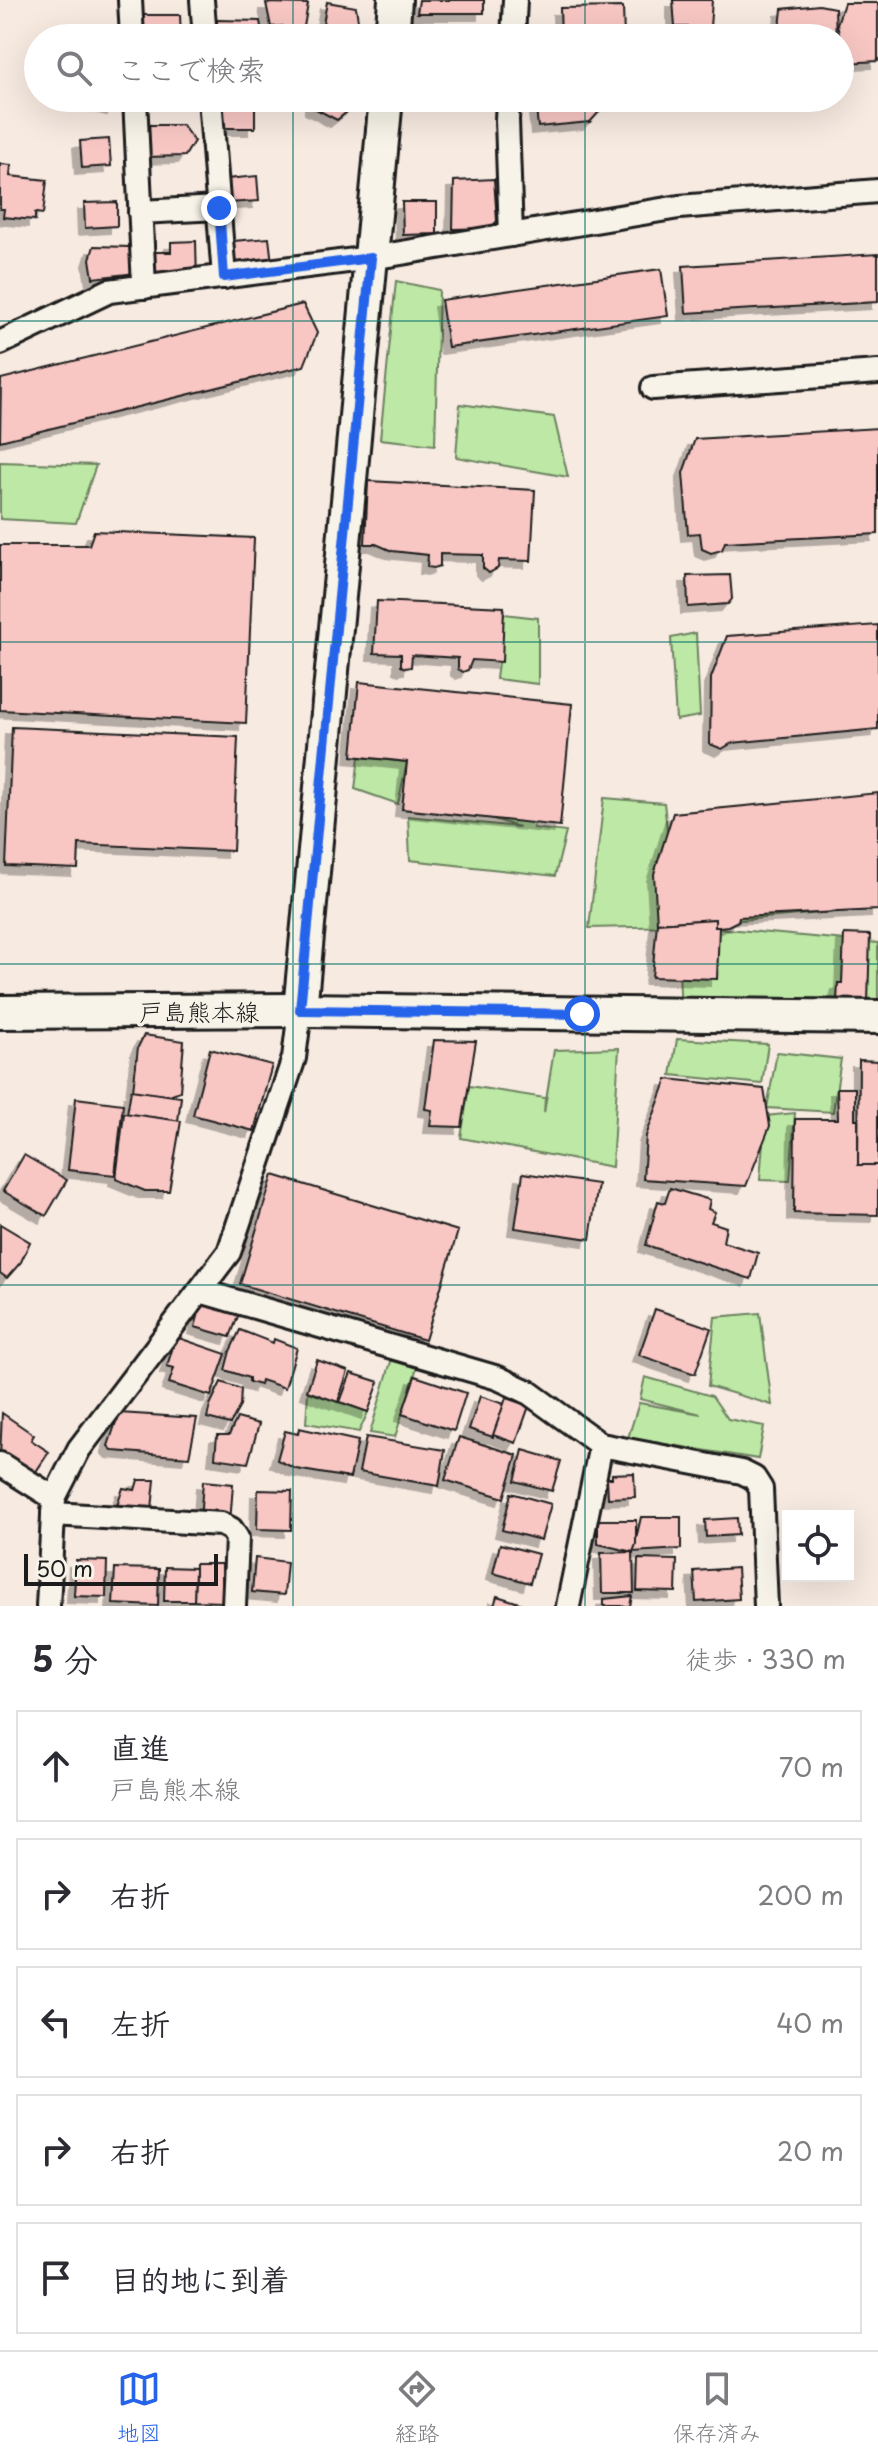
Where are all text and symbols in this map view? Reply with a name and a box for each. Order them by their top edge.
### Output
search box [24,24,854,112]
icon: search [52,46,96,90]
text: ここで検索 [116,46,266,91]
route end [201,190,237,226]
street label: 戸島熊本線 [139,993,259,1029]
route start [564,996,600,1032]
map controls [782,1510,854,1582]
button: locate [782,1510,854,1582]
scale bar [24,1550,218,1586]
text: 50 m [36,1551,93,1584]
text: 5 分 [32,1632,98,1684]
text: 徒歩 · 330 m [686,1639,846,1678]
text: 直進 [110,1724,170,1769]
icon: ahead [34,1744,78,1788]
text: 70 m [779,1747,844,1786]
text: 戸島熊本線 [110,1769,240,1808]
icon: right [34,1872,78,1916]
text: 右折 [110,1872,170,1917]
text: 200 m [757,1875,844,1914]
icon: left [34,2000,78,2044]
text: 左折 [110,2000,170,2045]
text: 40 m [776,2003,844,2042]
icon: right [34,2128,78,2172]
text: 右折 [110,2128,170,2173]
text: 20 m [777,2131,844,2170]
icon: arrive [34,2256,78,2300]
text: 目的地に到着 [110,2256,290,2301]
tab: 地図 [117,2367,161,2448]
tab: 経路 [395,2367,439,2448]
tab: 保存済み [673,2367,761,2448]

